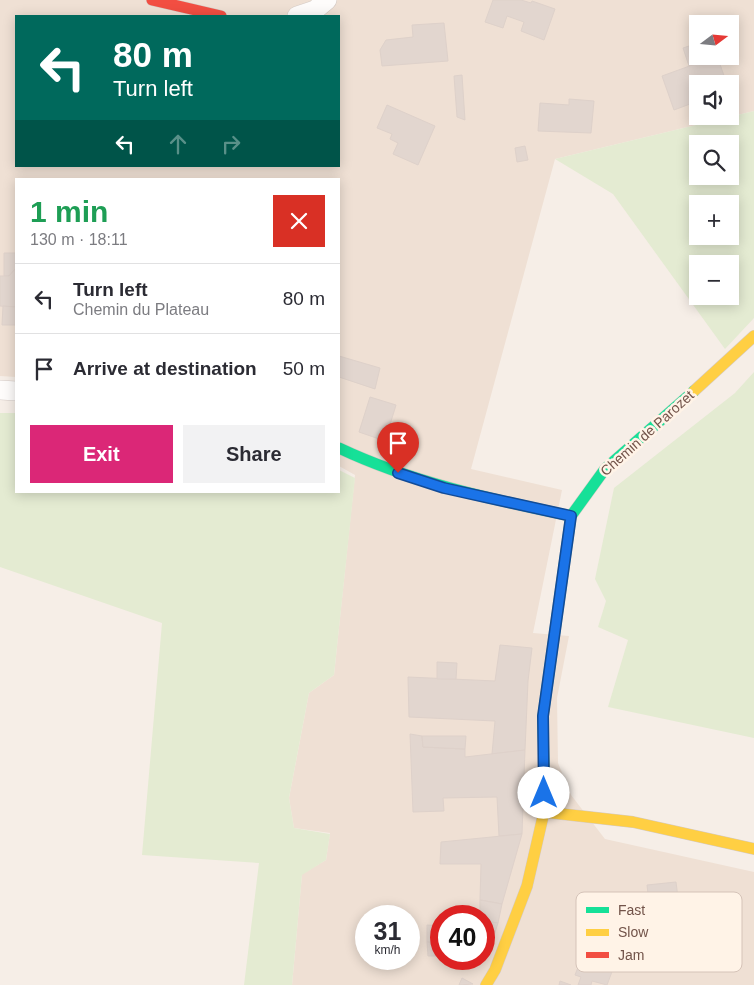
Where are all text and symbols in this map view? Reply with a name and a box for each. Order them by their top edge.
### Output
north arrow [689,15,739,65]
map controls [689,15,739,305]
icon: left [30,35,95,100]
text: 80 m [113,35,193,74]
button: sound [689,75,739,125]
text: Turn left [113,76,193,101]
icon: left [111,130,139,158]
icon: ahead [164,130,192,158]
icon: right [217,130,245,158]
button: search [689,135,739,185]
text: 1 min [30,195,108,228]
button: close [273,195,325,247]
button: + [689,195,739,245]
text: 130 m · 18:11 [30,231,128,248]
button: − [689,255,739,305]
text: Turn left [73,279,148,300]
icon: left [30,285,58,313]
text: 80 m [283,288,325,309]
text: Chemin du Plateau [73,301,209,318]
icon: arrive [30,355,58,383]
text: Arrive at destination [73,358,257,379]
text: 50 m [283,358,325,379]
street label: Chemin de Parozet [597,387,697,479]
pin [377,422,419,473]
button: Exit [30,425,173,483]
button: Share [183,425,325,483]
icon: arrive [384,429,412,457]
position arrow [517,766,569,818]
legend [576,892,742,972]
text: Fast [618,902,645,918]
speed limit sign: 40 [430,905,495,970]
text: 31 [374,917,401,945]
text: Slow [618,924,649,940]
text: km/h [374,943,401,957]
text: Jam [618,947,644,963]

